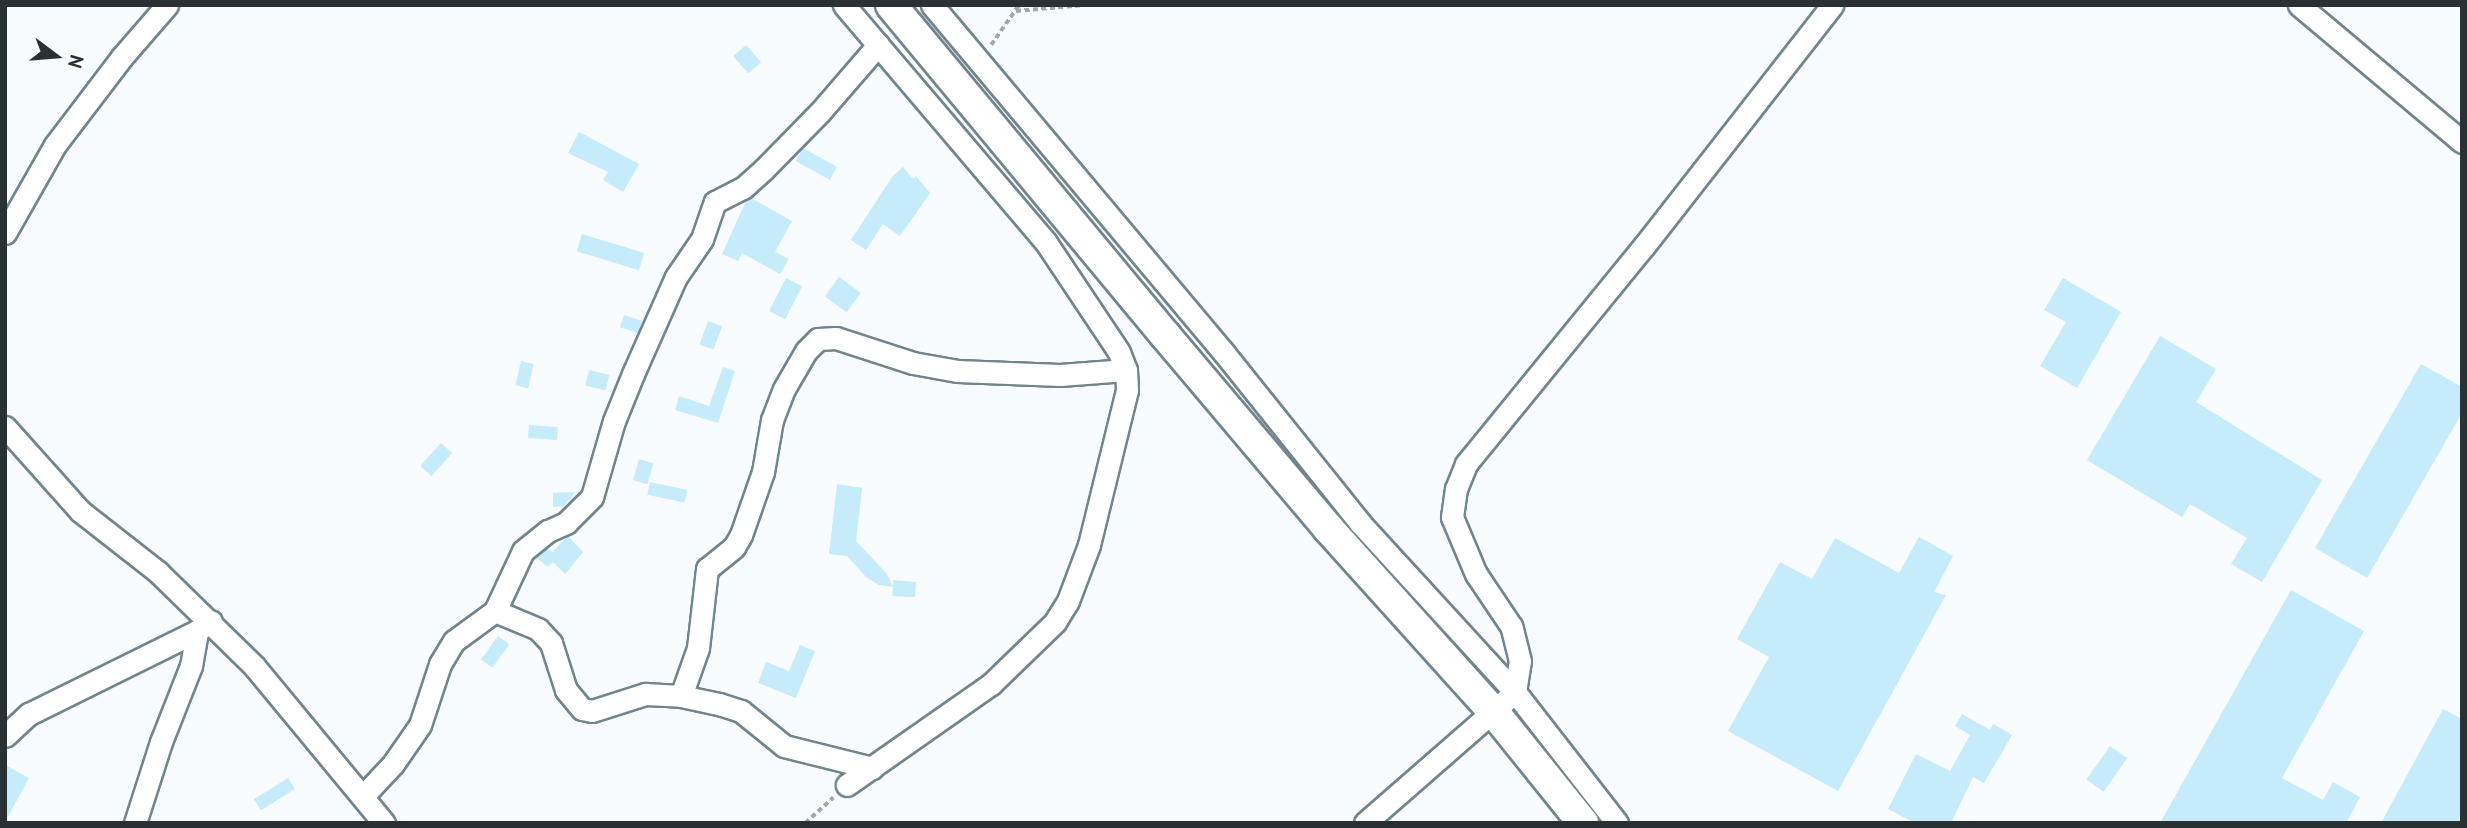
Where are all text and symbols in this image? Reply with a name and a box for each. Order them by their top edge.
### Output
north arrow [21,21,91,91]
text: N [63,52,89,71]

